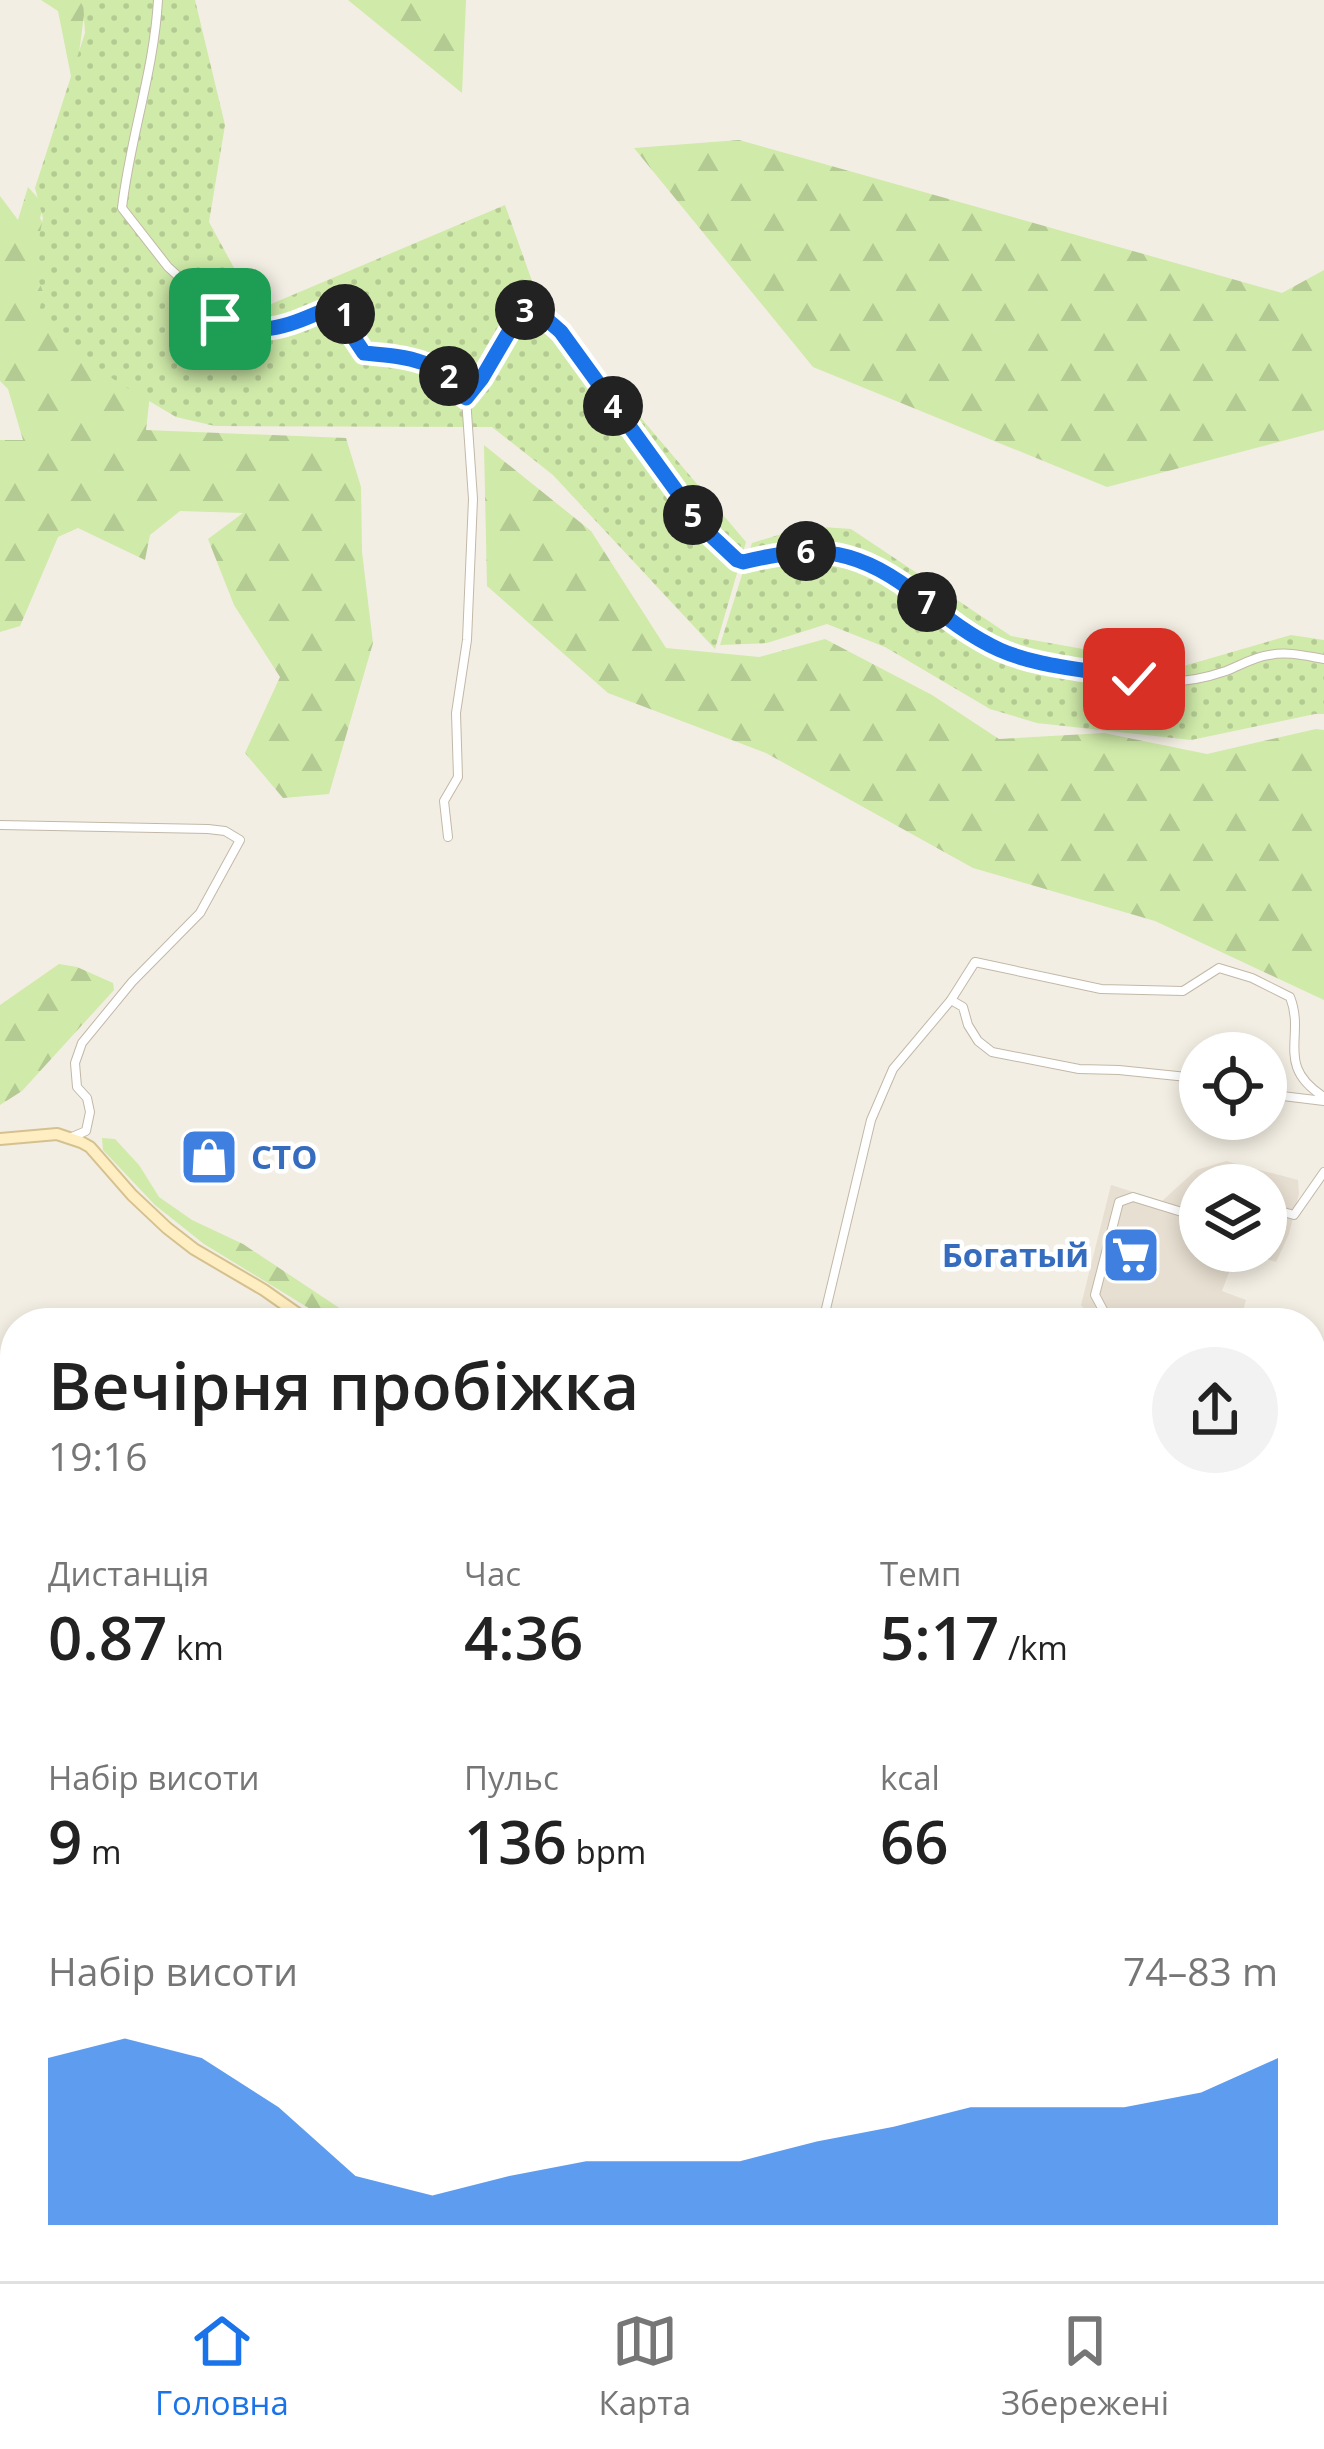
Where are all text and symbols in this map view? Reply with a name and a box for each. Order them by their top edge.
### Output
pin [169,268,271,370]
pin: 3 [495,280,555,340]
pin: 1 [315,284,375,344]
icon: arrive [187,286,253,352]
text: 3 [516,287,534,332]
text: 1 [336,291,354,336]
pin: 2 [419,346,479,406]
text: 2 [440,353,458,398]
pin: 4 [583,376,643,436]
text: 4 [604,383,622,428]
pin: 5 [663,485,723,545]
text: 5 [684,492,702,537]
pin: 6 [776,521,836,581]
text: 6 [797,528,815,573]
pin: 7 [897,572,957,632]
text: 7 [918,579,936,624]
pin [1083,628,1185,730]
icon: check [1101,646,1167,712]
map controls [1179,1032,1287,1272]
button: locate [1179,1032,1287,1140]
shop icon: СТО [178,1126,240,1188]
place label: СТО [251,1134,317,1179]
button: layers [1179,1164,1287,1272]
supermarket icon: Богатый [1100,1224,1162,1286]
place label: Богатый [942,1232,1089,1277]
text: Вечірня пробіжка [48,1339,639,1429]
button: share [1152,1347,1278,1473]
text: 19:16 [48,1429,147,1482]
text: Дистанція [48,1551,209,1596]
text: Час [464,1551,521,1596]
text: Темп [880,1551,961,1596]
text: 0.87 [48,1596,167,1678]
text: 4:36 [464,1596,583,1678]
text: 5:17 [880,1596,999,1678]
text: km [167,1625,224,1670]
text: /km [999,1625,1068,1670]
text: Набір висоти [48,1755,260,1800]
text: Пульс [464,1755,559,1800]
text: kcal [880,1755,940,1800]
text: 9 [48,1800,82,1882]
text: 136 [464,1800,567,1882]
text: 66 [880,1800,949,1882]
text: m [82,1829,121,1874]
text: bpm [567,1829,646,1874]
text: Набір висоти [48,1944,298,1997]
text: 74–83 m [1123,1944,1278,1997]
tab: Головна [155,2308,289,2425]
tab: Карта [599,2308,691,2425]
tab: Збережені [1001,2308,1169,2425]

